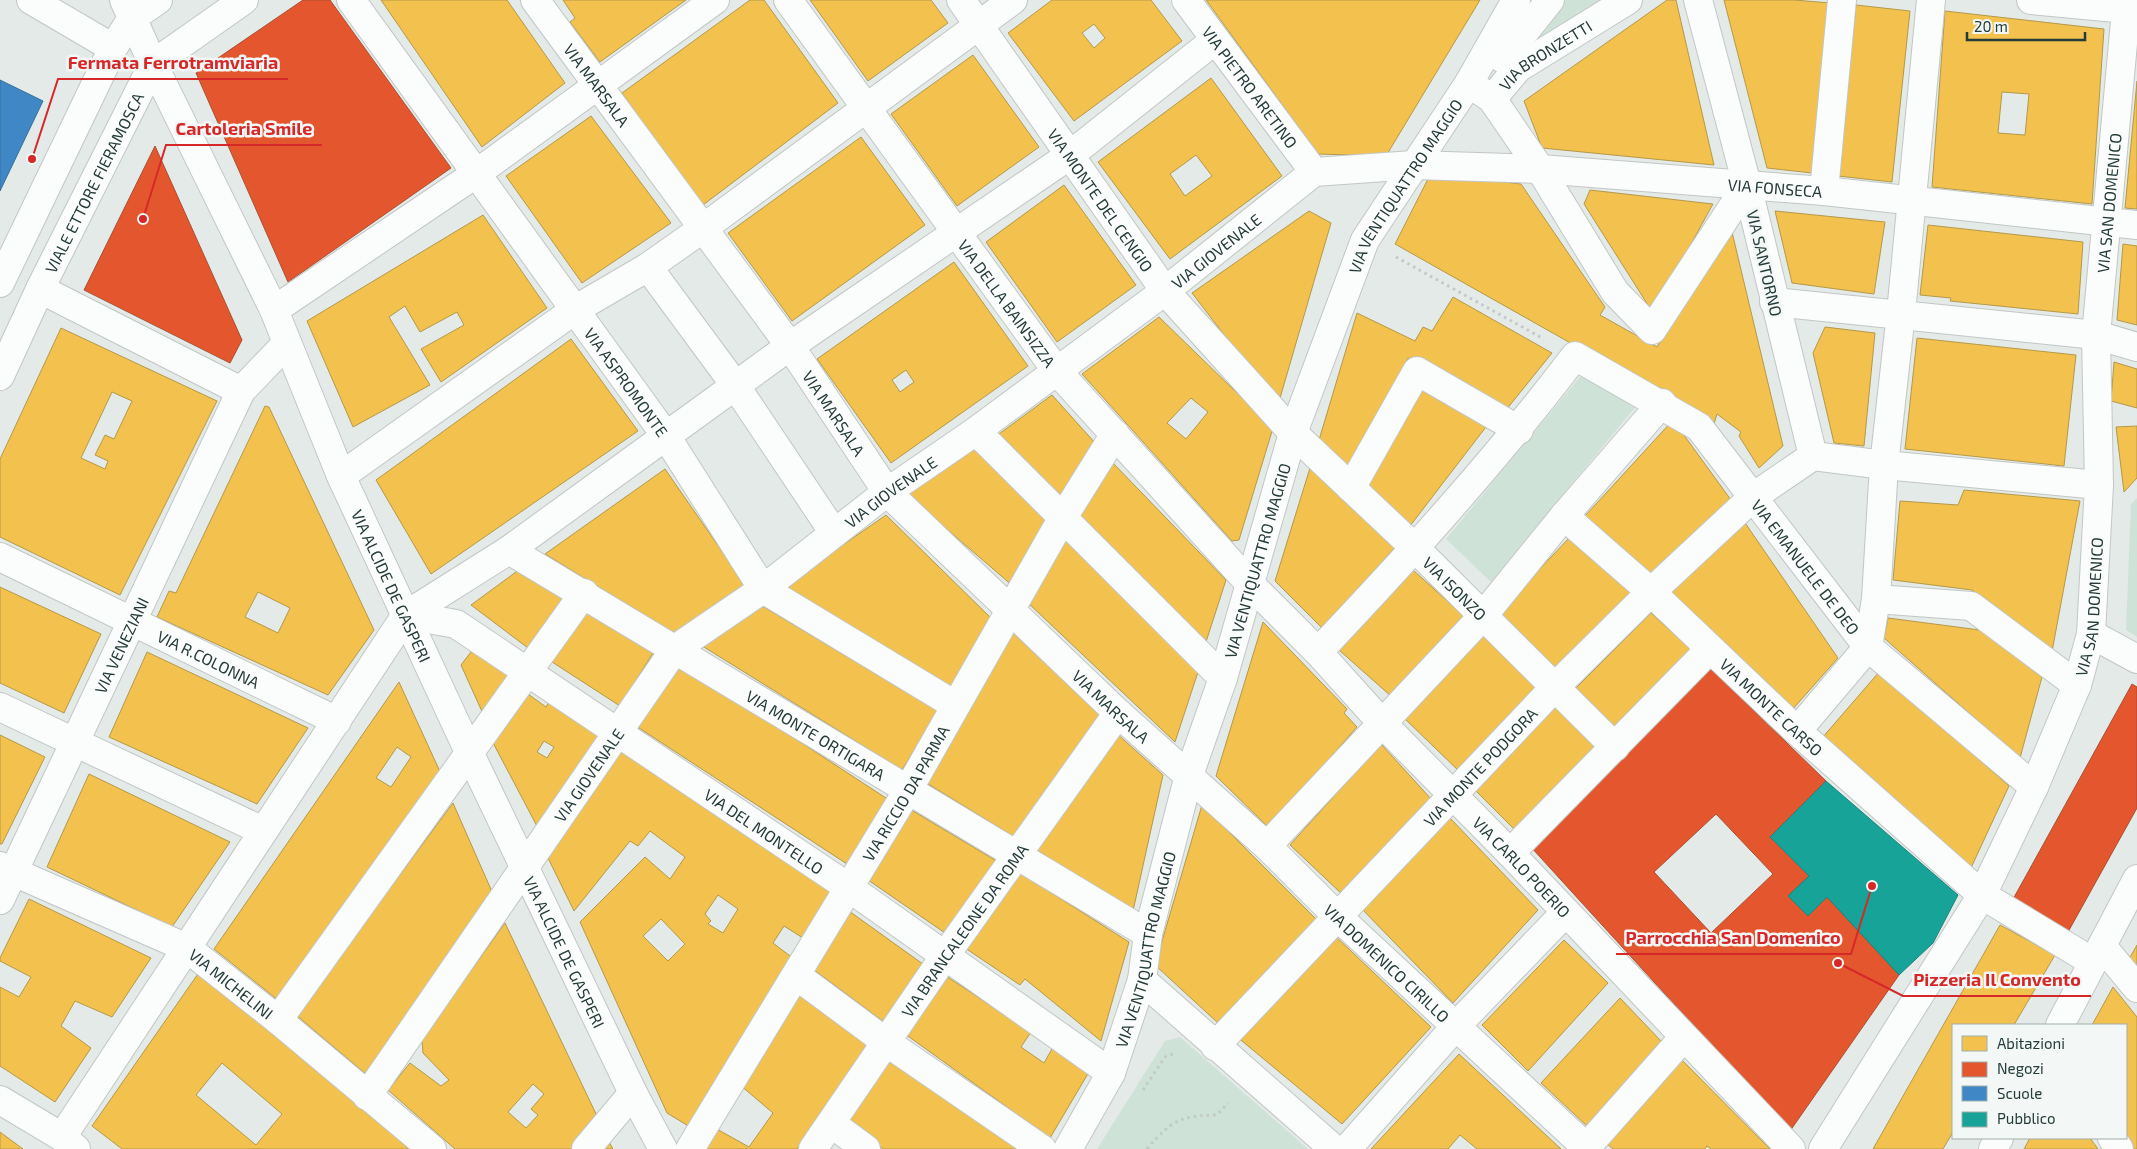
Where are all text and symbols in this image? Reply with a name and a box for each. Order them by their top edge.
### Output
scale bar [1967,10,2084,42]
street label: VIA BRONZETTI [1494,16,1595,94]
text: 20 m [1974,17,2008,35]
street label: VIA PIETRO ARETINO [1199,22,1302,151]
street label: VIA MARSALA [561,39,634,130]
callout: Fermata Ferrotramviaria [58,46,288,79]
text: Fermata Ferrotramviaria [68,51,278,73]
street label: VIALE ETTORE FIERAMOSCA [40,89,147,276]
street label: VIA VENTIQUATTRO MAGGIO [1344,95,1465,276]
callout: Cartoleria Smile [166,112,322,145]
text: Cartoleria Smile [176,117,312,139]
street label: VIA MONTE DEL CENGIO [1044,125,1158,275]
street label: VIA SAN DOMENICO [2092,132,2124,274]
street label: VIA FONSECA [1727,174,1823,200]
street label: VIA SANTORNO [1743,208,1787,318]
street label: VIA GIOVENALE [1167,209,1264,292]
street label: VIA DELLA BAINSIZZA [955,235,1060,370]
street label: VIA ASPROMONTE [581,324,673,440]
street label: VIA MARSALA [799,367,869,459]
street label: VIA GIOVENALE [841,451,940,531]
street label: VIA VENTIQUATTRO MAGGIO [1220,461,1294,660]
street label: VIA EMANUELE DE DEO [1748,495,1864,638]
street label: VIA ALCIDE DE GASPERI [348,506,435,665]
street label: VIA SAN DOMENICO [2070,537,2106,678]
street label: VIA ISONZO [1420,552,1491,624]
street label: VIA VENEZIANI [90,594,152,696]
street label: VIA R.COLONNA [154,626,263,691]
street label: VIA MONTE CARSO [1717,654,1827,759]
street label: VIA MARSALA [1069,665,1154,746]
street label: VIA MONTE ORTIGARA [743,685,889,783]
street label: VIA MONTE PODGORA [1419,703,1540,830]
street label: VIA RICCIO DA PARMA [858,722,952,864]
street label: VIA GIOVENALE [550,725,627,825]
street label: VIA DEL MONTELLO [701,784,827,878]
street label: VIA CARLO POERIO [1470,812,1575,921]
street label: VIA BRANCALEONE DA ROMA [897,840,1031,1020]
street label: VIA VENTIQUATTRO MAGGIO [1111,849,1179,1050]
street label: VIA ALCIDE DE GASPERI [521,873,610,1031]
street label: VIA DOMENICO CIRILLO [1321,900,1454,1026]
callout: Parrocchia San Domenico [1616,921,1851,954]
text: Parrocchia San Domenico [1625,926,1841,948]
street label: VIA MICHELINI [186,944,277,1022]
callout: Pizzeria Il Convento [1903,963,2091,996]
text: Pizzeria Il Convento [1913,968,2081,990]
legend [1952,1024,2127,1139]
text: Abitazioni [1997,1034,2065,1052]
text: Negozi [1997,1059,2044,1077]
text: Scuole [1997,1084,2042,1102]
text: Pubblico [1997,1109,2055,1127]

